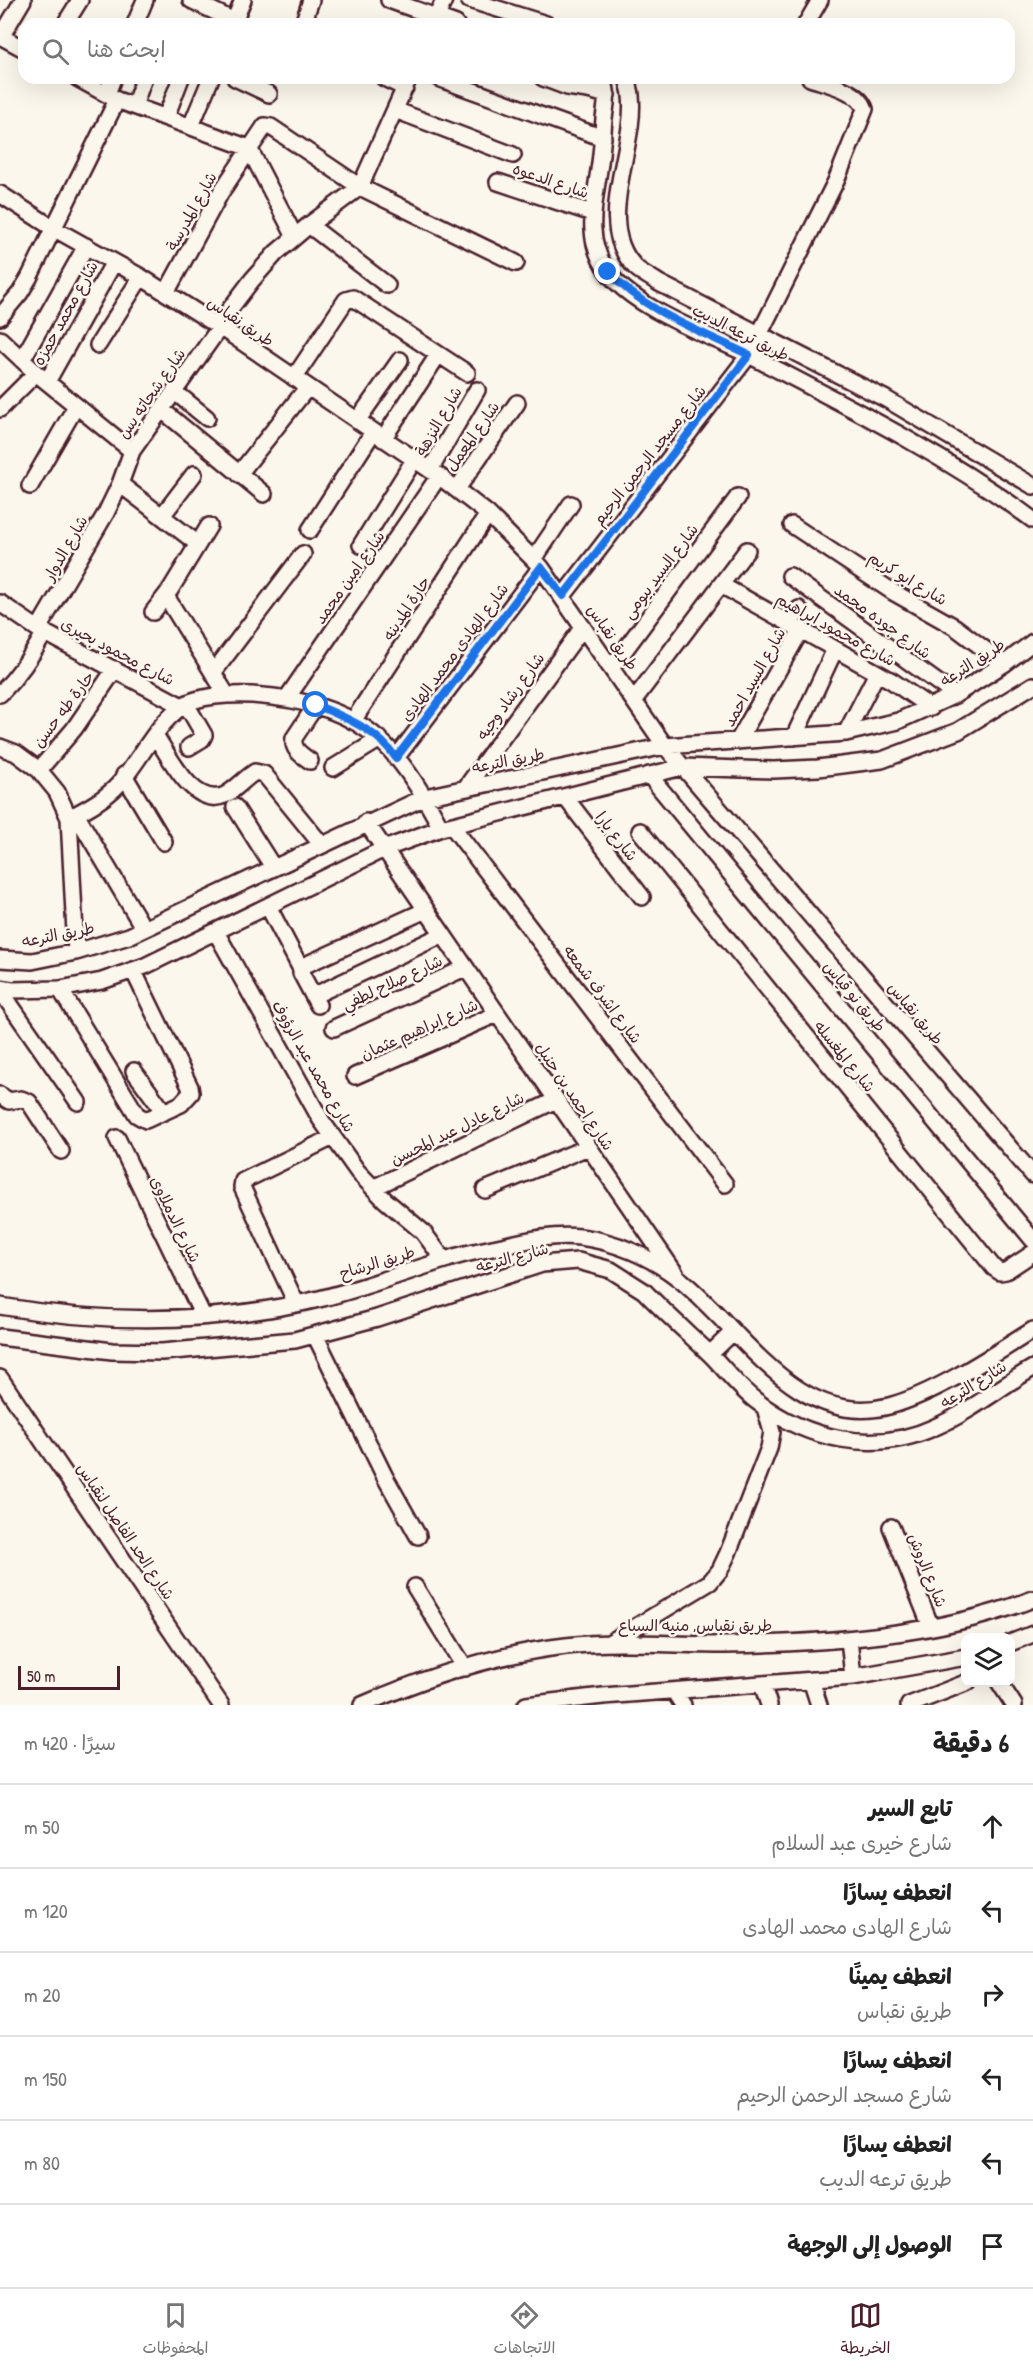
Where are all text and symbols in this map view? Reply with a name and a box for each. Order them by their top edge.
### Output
search box [18,18,1015,84]
text: ابحث هنا [87,34,166,64]
icon: search [39,35,72,68]
street label: شارع الدعوه [510,157,592,204]
street label: شارع المدرسة [160,168,223,255]
street label: شارع محمد حمزه [27,257,104,370]
route end [594,258,620,284]
street label: طريق نقباس [203,291,279,351]
street label: طريق ترعه الديب [689,298,793,366]
street label: شارع شحاته يس [112,343,191,443]
street label: شارع مسجد الرحمن الرحيم [587,380,712,531]
street label: شارع النزهة [409,382,468,460]
street label: شارع المعمل [440,397,505,476]
street label: شارع الدوار [36,511,93,587]
street label: شارع السيد بيومى [617,519,704,624]
street label: شارع امين محمد [309,526,390,629]
street label: شارع ابو كريم [863,546,952,612]
street label: حارة المدينه [377,572,435,644]
street label: شارع الهادى محمد الهادى [395,578,514,726]
street label: شارع جوده محمد [830,578,936,664]
street label: شارع محمود ابراهيم [771,587,900,673]
street label: طريق نقباس [582,600,644,674]
street label: شارع محمود بحيرى [57,612,179,691]
street label: شارع السيد احمد [718,624,791,731]
street label: طريق الترعه [935,633,1009,691]
street label: شارع رشاد وجيه [471,648,550,745]
street label: حارة طه حسن [27,666,99,752]
route start [302,691,328,717]
street label: طريق الترعه [470,742,546,778]
street label: شارع يارا [590,807,643,866]
street label: طريق الترعه [20,916,96,952]
street label: شارع اشرف شمعه [558,940,647,1048]
street label: شارع صلاح لطفي [338,949,448,1019]
street label: طريق نو قياس [819,956,891,1036]
street label: طريق نقباس [883,977,949,1049]
street label: شارع ابراهيم عثمان [357,993,482,1067]
street label: شارع محمد عبد الرؤوف [266,996,361,1136]
street label: شارع المغسله [809,1016,881,1097]
street label: شارع احمد بن حنبل [530,1037,619,1155]
street label: شارع عادل عبد المحسن [386,1086,528,1171]
street label: شارع الدملاوى [145,1172,206,1266]
street label: شارع الترعه [473,1237,551,1278]
street label: طريق الرشاح [336,1240,418,1284]
street label: شارع الترعه [936,1355,1011,1414]
street label: شارع الحد الفاصل لنقباس [71,1458,180,1604]
street label: شارع الروش [902,1530,953,1611]
street label: طريق نقباس, منيه السباع [618,1614,772,1637]
map controls [961,1633,1015,1687]
button: layers [961,1633,1015,1687]
scale bar [18,1663,120,1690]
text: 50 m [27,1665,56,1687]
text: 6 دقيقة [933,1725,1009,1760]
text: سيرًا · 420 m [24,1729,116,1756]
text: تابع السير [869,1793,952,1823]
icon: ahead [976,1810,1009,1843]
text: 50 m [24,1813,60,1840]
text: شارع خيرى عبد السلام [771,1829,952,1856]
text: انعطف يسارًا [843,1877,952,1907]
icon: left [976,1894,1009,1927]
text: 120 m [24,1897,68,1924]
text: شارع الهادى محمد الهادى [742,1913,952,1940]
text: انعطف يمينًا [849,1961,952,1991]
icon: right [976,1978,1009,2011]
text: 20 m [24,1981,61,2008]
text: طريق نقباس [857,1997,952,2024]
text: انعطف يسارًا [843,2045,952,2075]
icon: left [976,2062,1009,2095]
text: 150 m [24,2065,67,2092]
text: شارع مسجد الرحمن الرحيم [736,2081,952,2108]
text: انعطف يسارًا [843,2129,952,2159]
icon: left [976,2146,1009,2179]
text: 80 m [24,2149,60,2176]
text: طريق ترعه الديب [819,2165,952,2192]
text: الوصول إلى الوجهة [787,2229,952,2259]
icon: arrive [976,2230,1009,2263]
tab: المحفوظات [143,2299,208,2362]
tab: الاتجاهات [494,2299,555,2362]
tab: الخريطة [841,2299,890,2362]

